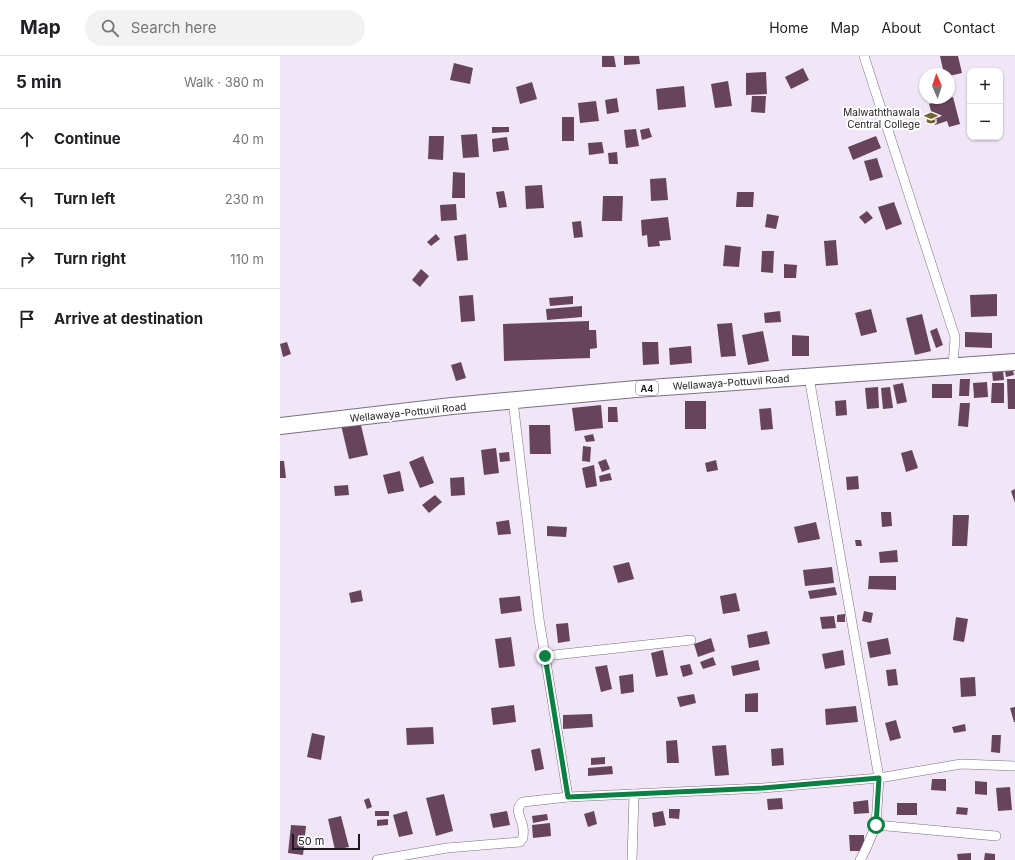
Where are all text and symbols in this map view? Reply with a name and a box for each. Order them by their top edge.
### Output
search box [85,10,365,46]
text: Map [20,16,61,39]
icon: search [99,17,121,39]
text: Search here [131,18,216,37]
text: Home [769,19,808,36]
text: Map [830,19,860,36]
text: About [882,19,921,36]
text: Contact [943,19,995,36]
north arrow [919,68,955,104]
map controls [967,68,1003,140]
button: + [967,68,1003,104]
text: 5 min [16,72,62,92]
text: Walk · 380 m [184,74,264,90]
button: − [967,104,1003,140]
place label: Malwaththawala Central College [843,106,920,130]
school or university icon: Malwaththawala Central College [923,110,939,126]
icon: ahead [16,128,38,150]
text: Continue [54,129,121,148]
text: 40 m [232,131,264,147]
icon: left [16,188,38,210]
text: Turn left [54,189,115,208]
text: 230 m [225,191,264,207]
icon: right [16,248,38,270]
text: Turn right [54,249,126,268]
text: 110 m [230,251,264,267]
icon: arrive [16,308,38,330]
text: Arrive at destination [54,309,203,328]
street label: Wellawaya-Pottuvil Road [672,372,790,392]
road number: A4 [636,381,658,395]
street label: Wellawaya-Pottuvil Road [349,400,467,424]
route end [536,647,554,665]
route start [867,816,885,834]
scale bar [292,832,360,851]
text: 50 m [298,834,324,848]

